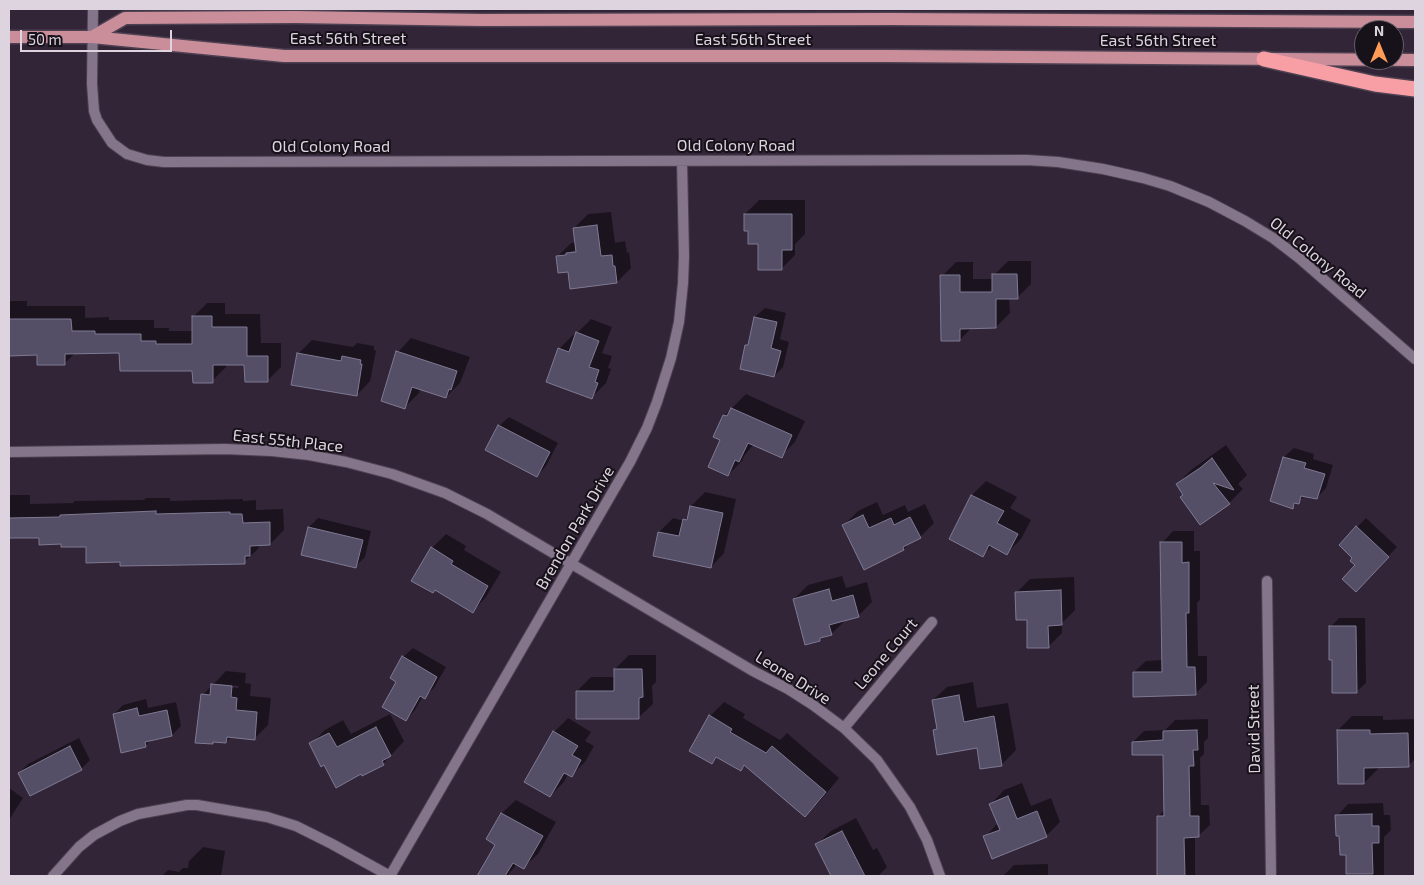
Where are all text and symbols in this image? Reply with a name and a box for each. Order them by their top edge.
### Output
scale bar [22,20,175,52]
north arrow [1354,20,1404,70]
text: N [1374,22,1384,39]
street label: East 56th Street [290,29,406,49]
text: 50 m [28,30,62,48]
street label: East 56th Street [695,30,811,50]
street label: East 56th Street [1100,31,1216,51]
street label: Old Colony Road [677,136,795,156]
street label: Old Colony Road [272,137,390,157]
street label: Old Colony Road [1266,213,1370,303]
street label: East 55th Place [232,426,344,456]
street label: Brendon Park Drive [532,463,618,593]
street label: Leone Court [851,614,921,694]
street label: Leone Drive [752,647,834,709]
street label: David Street [1244,684,1264,774]

